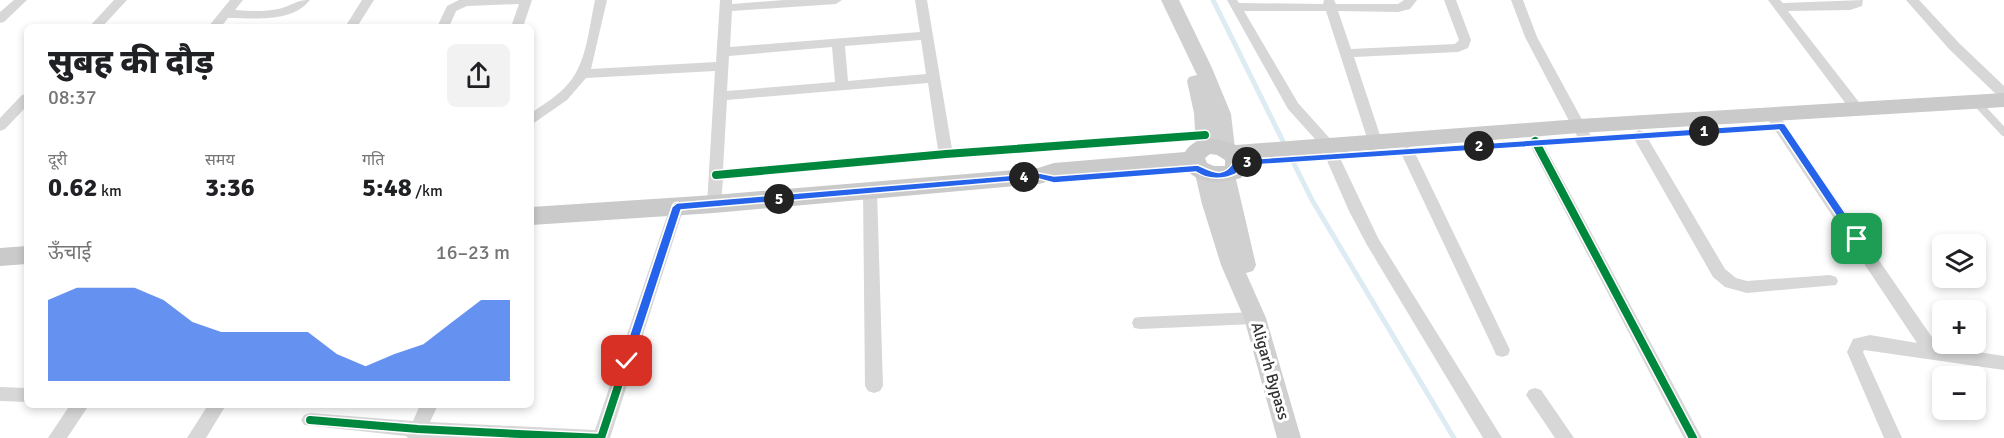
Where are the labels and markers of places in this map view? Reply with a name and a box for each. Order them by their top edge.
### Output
pin: 1 [1689,116,1719,146]
pin: 2 [1464,131,1494,161]
pin: 3 [1232,147,1262,177]
pin: 4 [1009,162,1039,192]
pin: 5 [764,184,794,214]
pin [1831,213,1882,264]
pin [601,335,652,386]

